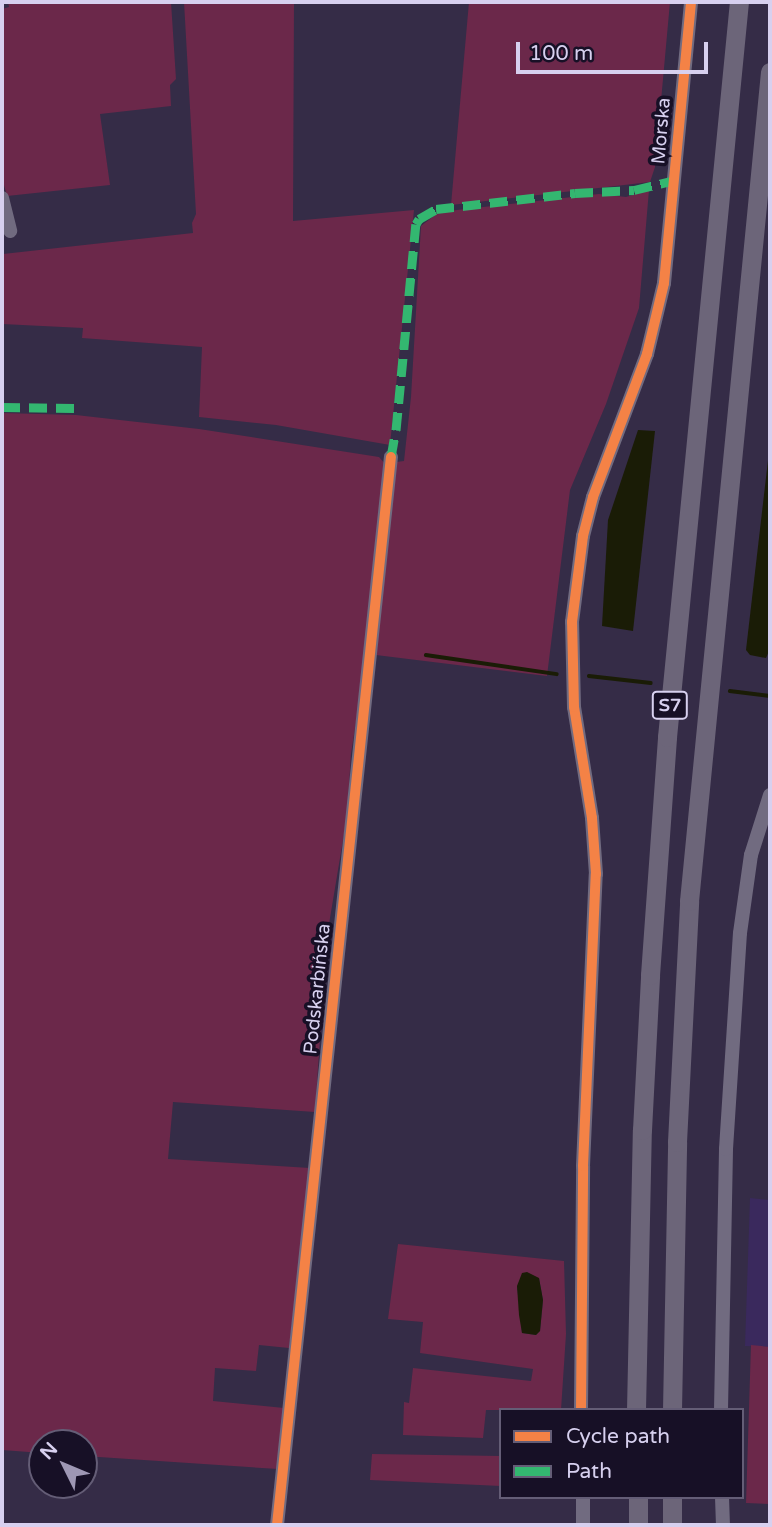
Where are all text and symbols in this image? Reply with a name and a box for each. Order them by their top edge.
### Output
scale bar [520,28,712,72]
text: 100 m [529,41,593,66]
street label: Morska [648,97,676,165]
road number: S7 [651,690,689,720]
street label: Podskarbińska [300,922,336,1056]
legend [499,1408,744,1499]
text: Cycle path [566,1424,670,1449]
north arrow [28,1429,98,1499]
text: N [36,1438,62,1464]
text: Path [566,1459,612,1484]

